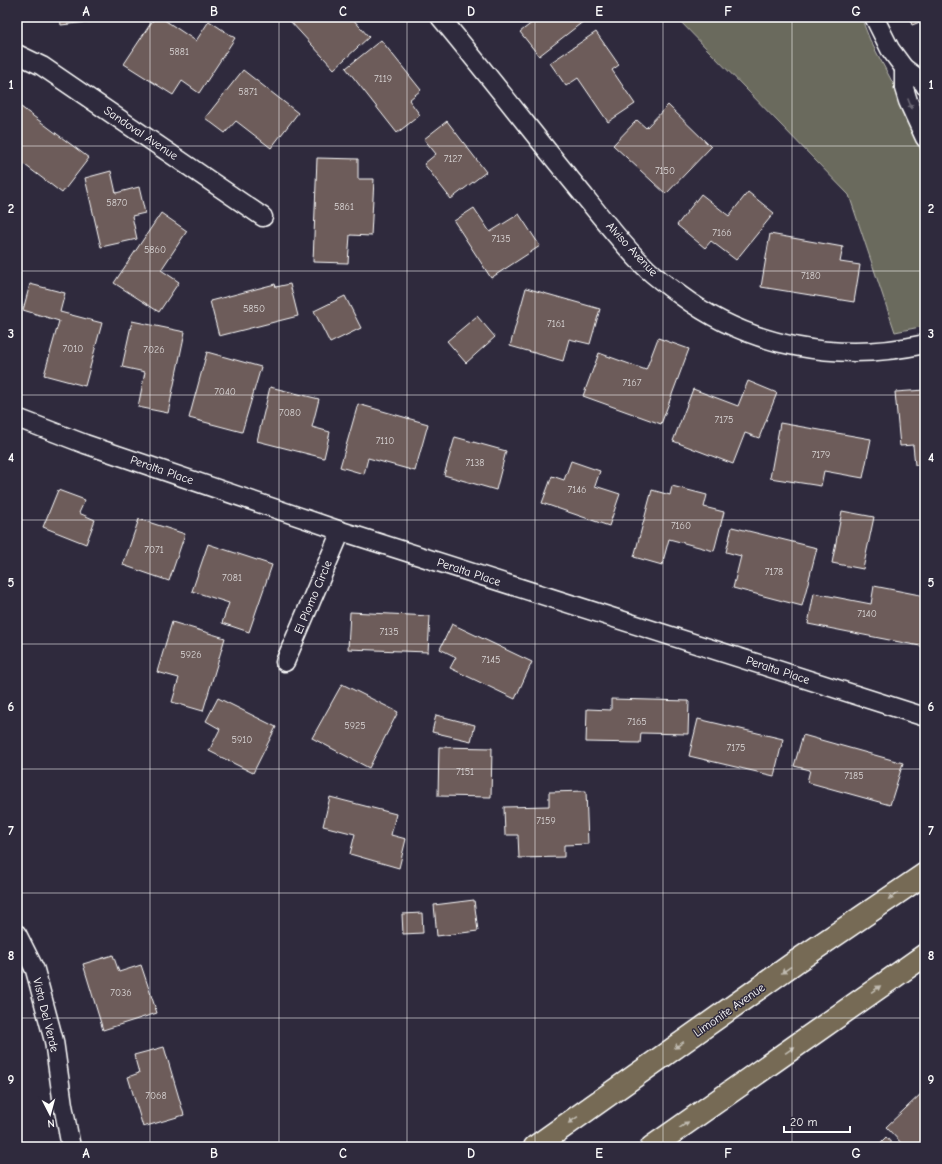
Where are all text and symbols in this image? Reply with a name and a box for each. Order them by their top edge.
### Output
text: A [82,4,90,19]
text: B [210,4,218,19]
text: C [339,4,347,19]
text: D [467,4,475,19]
text: E [595,4,603,19]
text: F [724,4,732,19]
text: G [851,4,861,19]
house number: 5881 [169,46,189,58]
house number: 7119 [374,73,392,85]
text: 1 [8,77,14,92]
text: 1 [928,77,934,92]
house number: 5871 [238,86,258,98]
one-way arrow [907,98,913,109]
street label: Sandoval Avenue [101,103,181,163]
house number: 7127 [444,153,463,165]
house number: 7150 [655,165,675,177]
house number: 5870 [106,197,128,209]
text: 2 [8,201,14,216]
house number: 5861 [334,201,354,213]
text: 2 [928,201,934,216]
street label: Alviso Avenue [603,219,661,279]
house number: 7166 [712,227,732,239]
house number: 7135 [491,233,511,245]
house number: 5860 [144,244,166,256]
house number: 7180 [801,270,821,282]
house number: 5850 [243,303,265,315]
house number: 7161 [547,318,565,330]
text: 3 [8,326,14,341]
text: 3 [928,326,934,341]
house number: 7010 [63,343,83,355]
house number: 7026 [143,344,165,356]
house number: 7167 [623,377,642,389]
house number: 7040 [214,386,236,398]
house number: 7080 [279,407,301,419]
house number: 7175 [715,414,733,426]
house number: 7110 [376,435,394,447]
house number: 7179 [812,449,830,461]
text: 4 [8,450,14,465]
text: 4 [928,450,934,465]
street label: Peralta Place [128,453,196,487]
house number: 7138 [466,457,484,469]
house number: 7146 [568,484,586,496]
house number: 7160 [671,520,691,532]
house number: 7071 [144,544,164,556]
street label: Peralta Place [435,555,503,589]
street label: El Plomo Circle [291,558,335,636]
house number: 7178 [765,566,783,578]
house number: 7081 [222,572,242,584]
text: 5 [8,575,15,590]
text: 5 [928,575,935,590]
house number: 7140 [857,608,877,620]
house number: 7135 [379,626,399,638]
house number: 5926 [180,649,202,661]
street label: Peralta Place [744,653,812,687]
house number: 7145 [482,654,500,666]
text: 6 [8,699,15,714]
text: 6 [928,699,935,714]
house number: 7165 [627,716,647,728]
house number: 5925 [344,720,366,732]
house number: 5910 [232,734,252,746]
house number: 7175 [727,742,745,754]
house number: 7151 [456,766,474,778]
house number: 7185 [844,770,864,782]
house number: 7159 [536,815,556,827]
text: 7 [8,823,14,838]
text: 7 [928,823,934,838]
one-way arrow [888,892,898,900]
text: 8 [8,948,14,963]
text: 8 [928,948,934,963]
one-way arrow [780,966,791,974]
street label: Vista Del Verde [30,976,62,1054]
street label: Limonite Avenue [691,980,767,1040]
one-way arrow [871,985,881,993]
house number: 7036 [110,987,132,999]
one-way arrow [674,1041,685,1049]
one-way arrow [785,1046,795,1054]
text: 9 [8,1072,15,1087]
text: 9 [928,1072,935,1087]
house number: 7068 [145,1090,167,1102]
north arrow [30,1094,70,1134]
scale bar [784,1108,850,1134]
text: 20 m [790,1115,818,1129]
one-way arrow [568,1116,579,1124]
text: N [47,1117,55,1130]
one-way arrow [678,1121,689,1129]
text: A [82,1146,90,1161]
text: B [210,1146,218,1161]
text: C [339,1146,347,1161]
text: D [467,1146,475,1161]
text: E [595,1146,603,1161]
text: F [724,1146,732,1161]
text: G [851,1146,861,1161]

